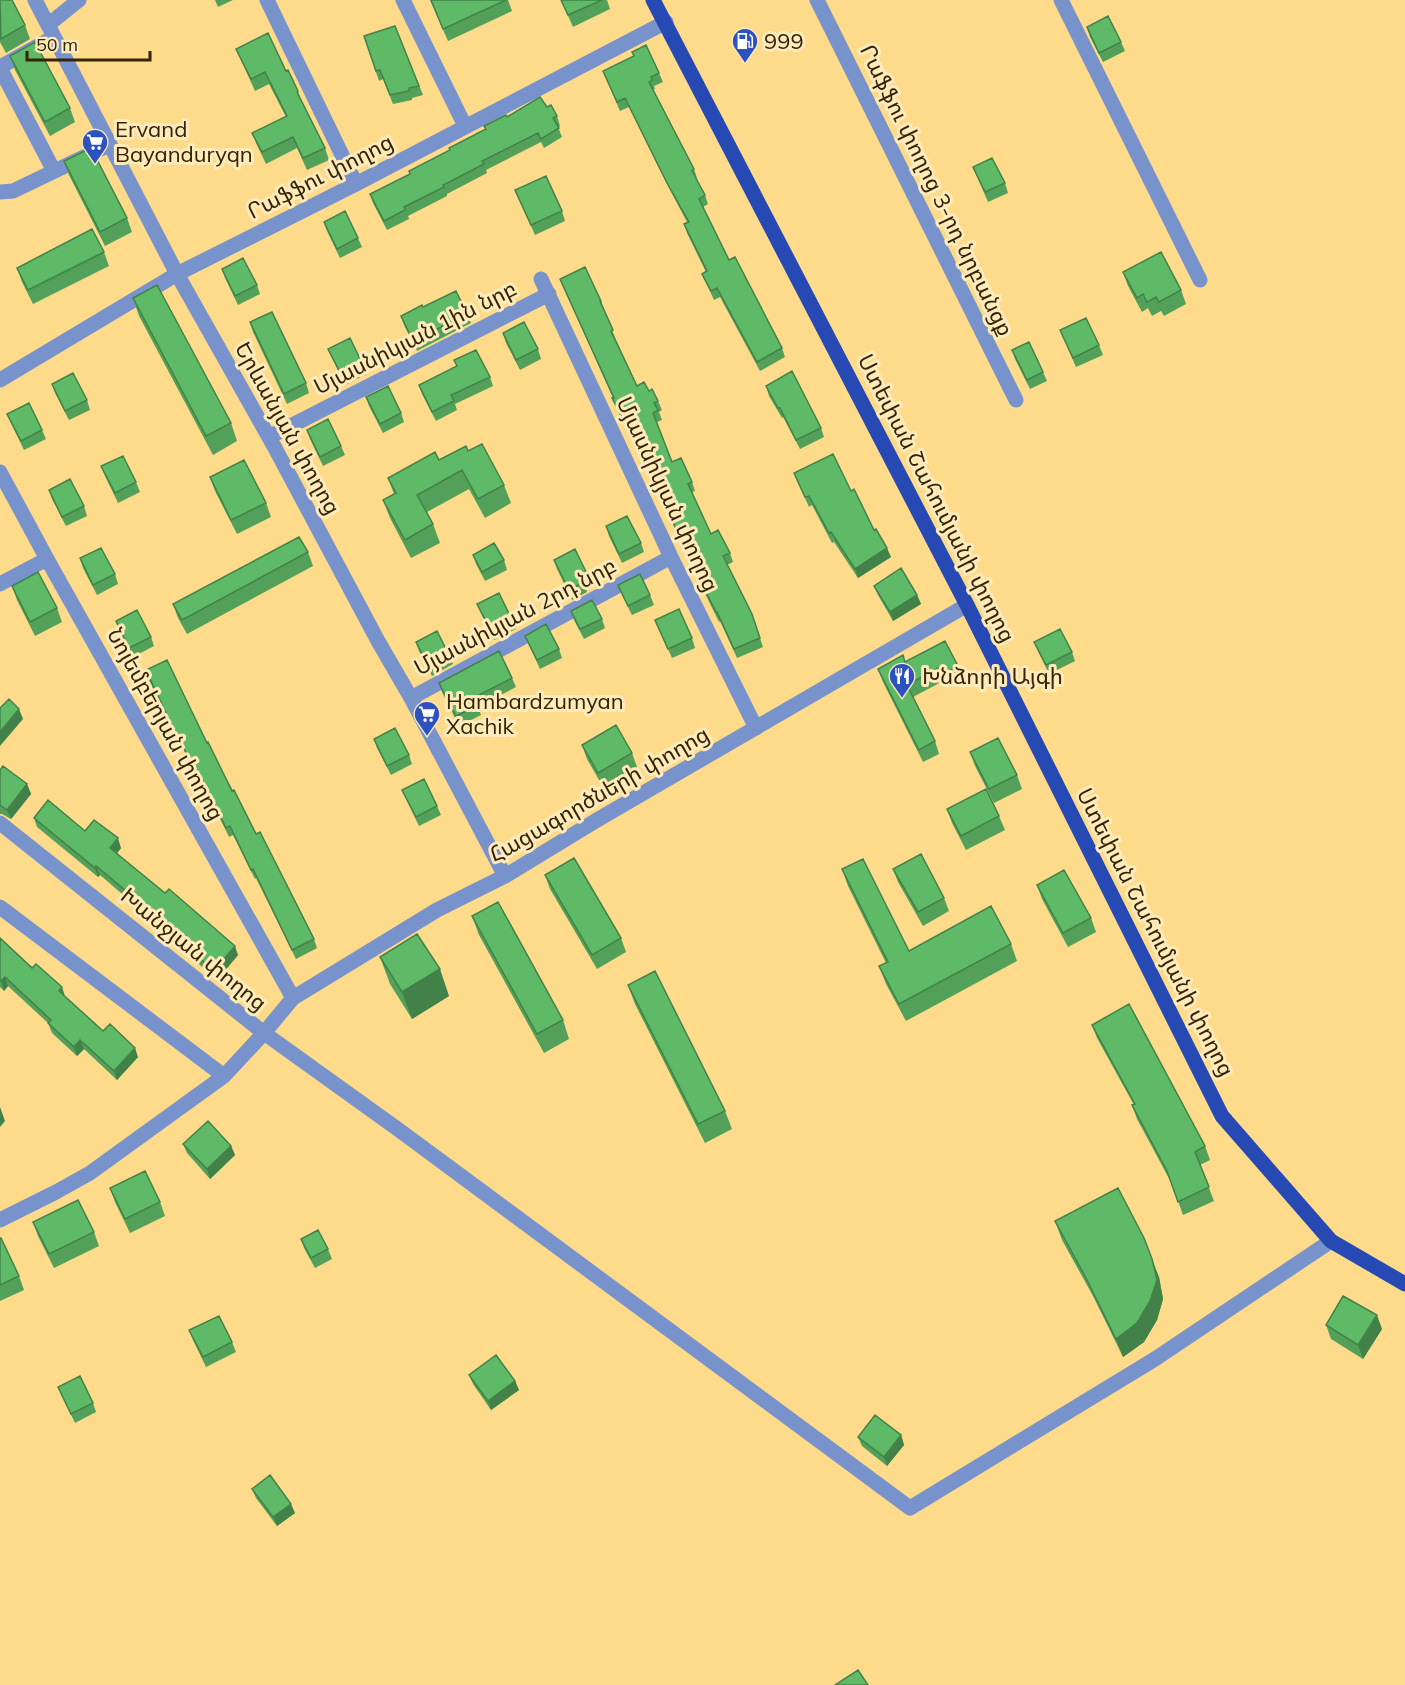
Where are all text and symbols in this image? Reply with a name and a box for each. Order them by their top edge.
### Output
scale bar [27,24,150,62]
fuel station icon: 999 [730,26,760,64]
place label: 999 [764,27,804,55]
text: 50 m [36,33,78,56]
street label: Րաֆֆու փողոց 3-րդ նրբանցք [854,40,1020,340]
place label: Ervand Bayanduryqn [115,115,253,168]
supermarket icon: Ervand Bayanduryqn [80,127,110,165]
street label: Րաֆֆու փողոց [242,127,398,225]
street label: Մյասնիկյան 1ին նրբ [309,274,521,400]
street label: Երևանյան փողոց [229,337,347,519]
street label: Ստեփան Շահումյանի փողոց [852,349,1022,647]
street label: Մյասնիկյան փողոց [610,392,726,596]
street label: Մյասնիկյան 2րդ նրբ [409,551,621,681]
street label: Նոյեմբերյան փողոց [101,623,231,825]
restaurant icon: Խնձորի Այգի [887,661,917,699]
place label: Խնձորի Այգի [922,662,1063,690]
place label: Hambardzumyan Xachik [446,687,624,740]
supermarket icon: Hambardzumyan Xachik [412,699,442,737]
street label: Հացագործների փողոց [484,720,714,868]
street label: Ստեփան Շահումյանի փողոց [1071,783,1241,1081]
street label: Խանջյան փողոց [115,881,273,1017]

